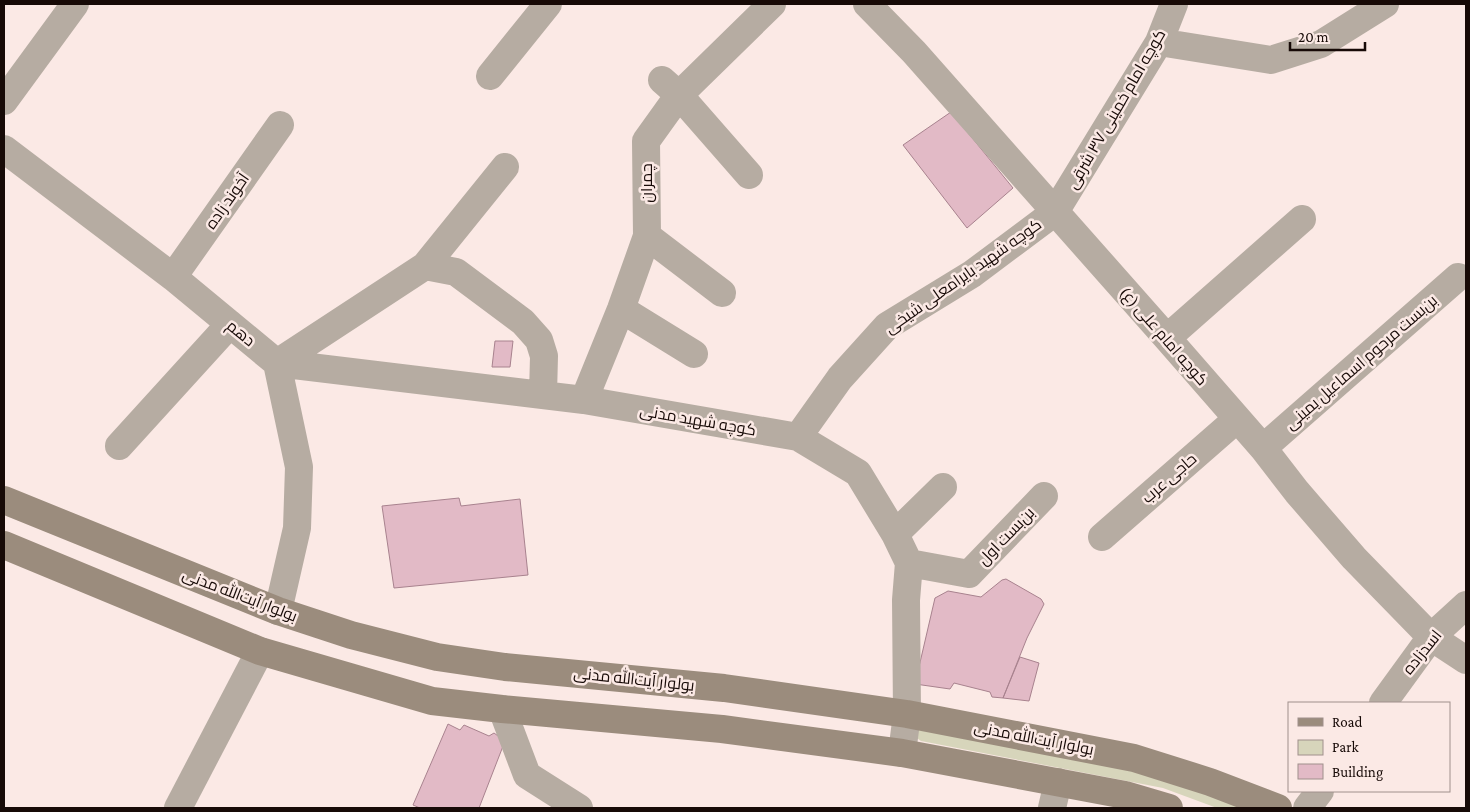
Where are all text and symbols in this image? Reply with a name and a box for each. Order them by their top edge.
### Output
scale bar [1290,20,1365,52]
street label: کوچه امام خمینی ۳۷ شرقی [1063,26,1171,193]
text: 20 m [1298,29,1329,45]
street label: چمران [638,163,658,203]
street label: آخوند زاده [202,169,253,233]
street label: کوچه شهید بایرامعلی شیخی [882,215,1046,339]
street label: کوچه امام علی (ع) [1115,284,1211,390]
street label: بن‌بست مرحوم اسماعیل یمینی [1282,291,1442,435]
street label: دهم [222,317,258,352]
street label: کوچه شهید مدنی [638,401,757,442]
street label: حاجی عرب [1138,450,1201,508]
street label: بن‌بست اول [974,504,1039,570]
street label: بولوار آیت‌الله مدنی [179,563,301,627]
street label: اسدزاده [1399,627,1446,678]
street label: بولوار آیت‌الله مدنی [572,662,696,696]
legend [1288,702,1450,792]
text: Road [1332,714,1363,730]
street label: بولوار آیت‌الله مدنی [972,716,1096,760]
text: Park [1332,739,1359,755]
text: Building [1332,764,1383,781]

